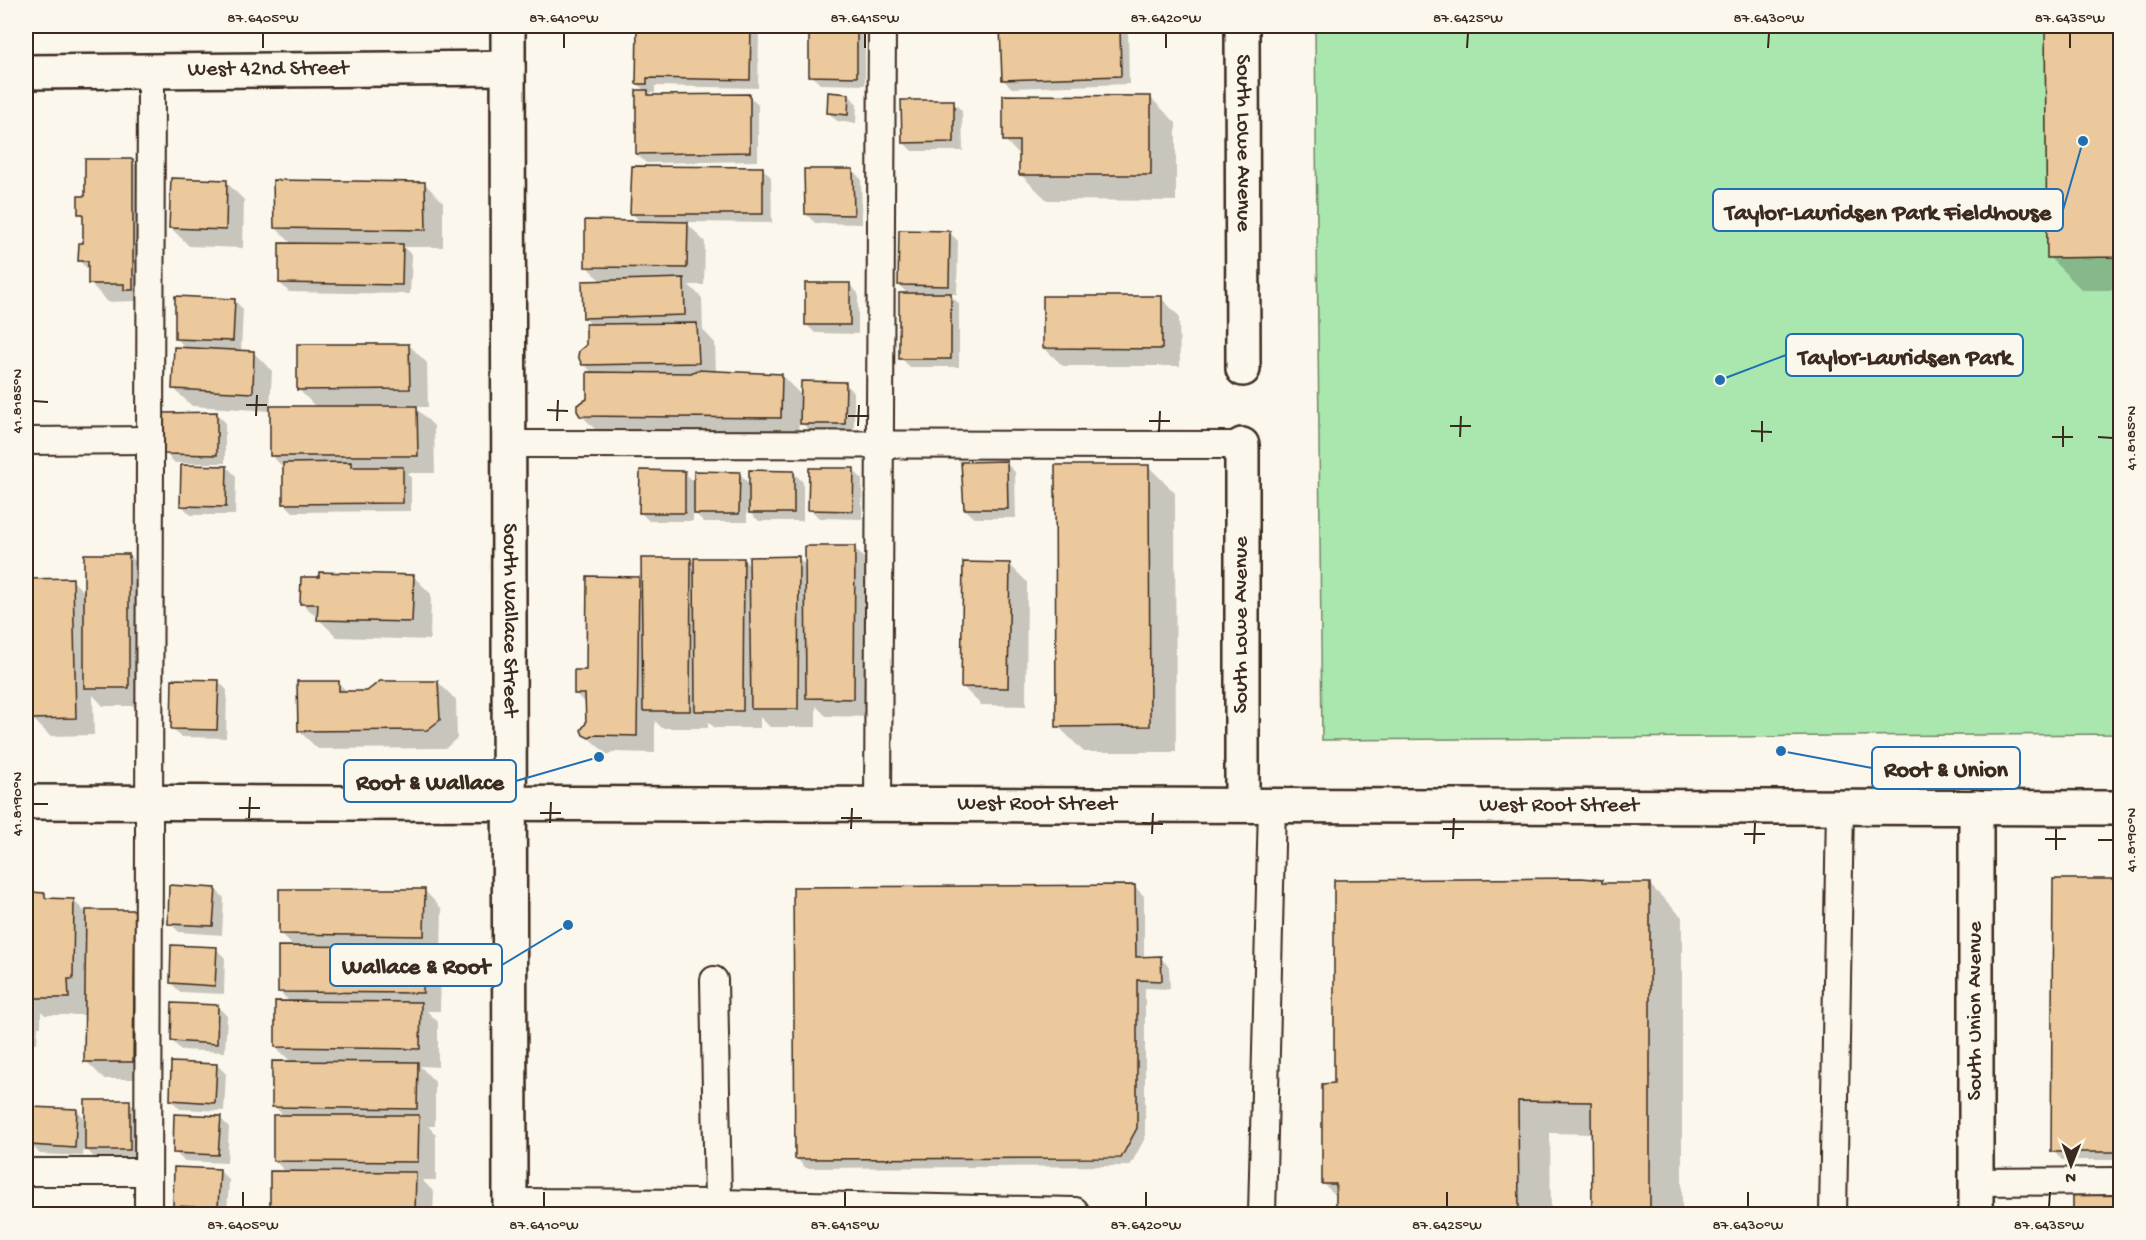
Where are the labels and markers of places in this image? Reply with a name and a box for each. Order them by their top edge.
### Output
callout: Taylor-Lauridsen Park Fieldhouse [1713,189,2063,231]
callout: Taylor-Lauridsen Park [1786,334,2023,376]
callout: Root & Union [1872,747,2020,789]
callout: Root & Wallace [344,760,516,802]
callout: Wallace & Root [330,944,502,986]

